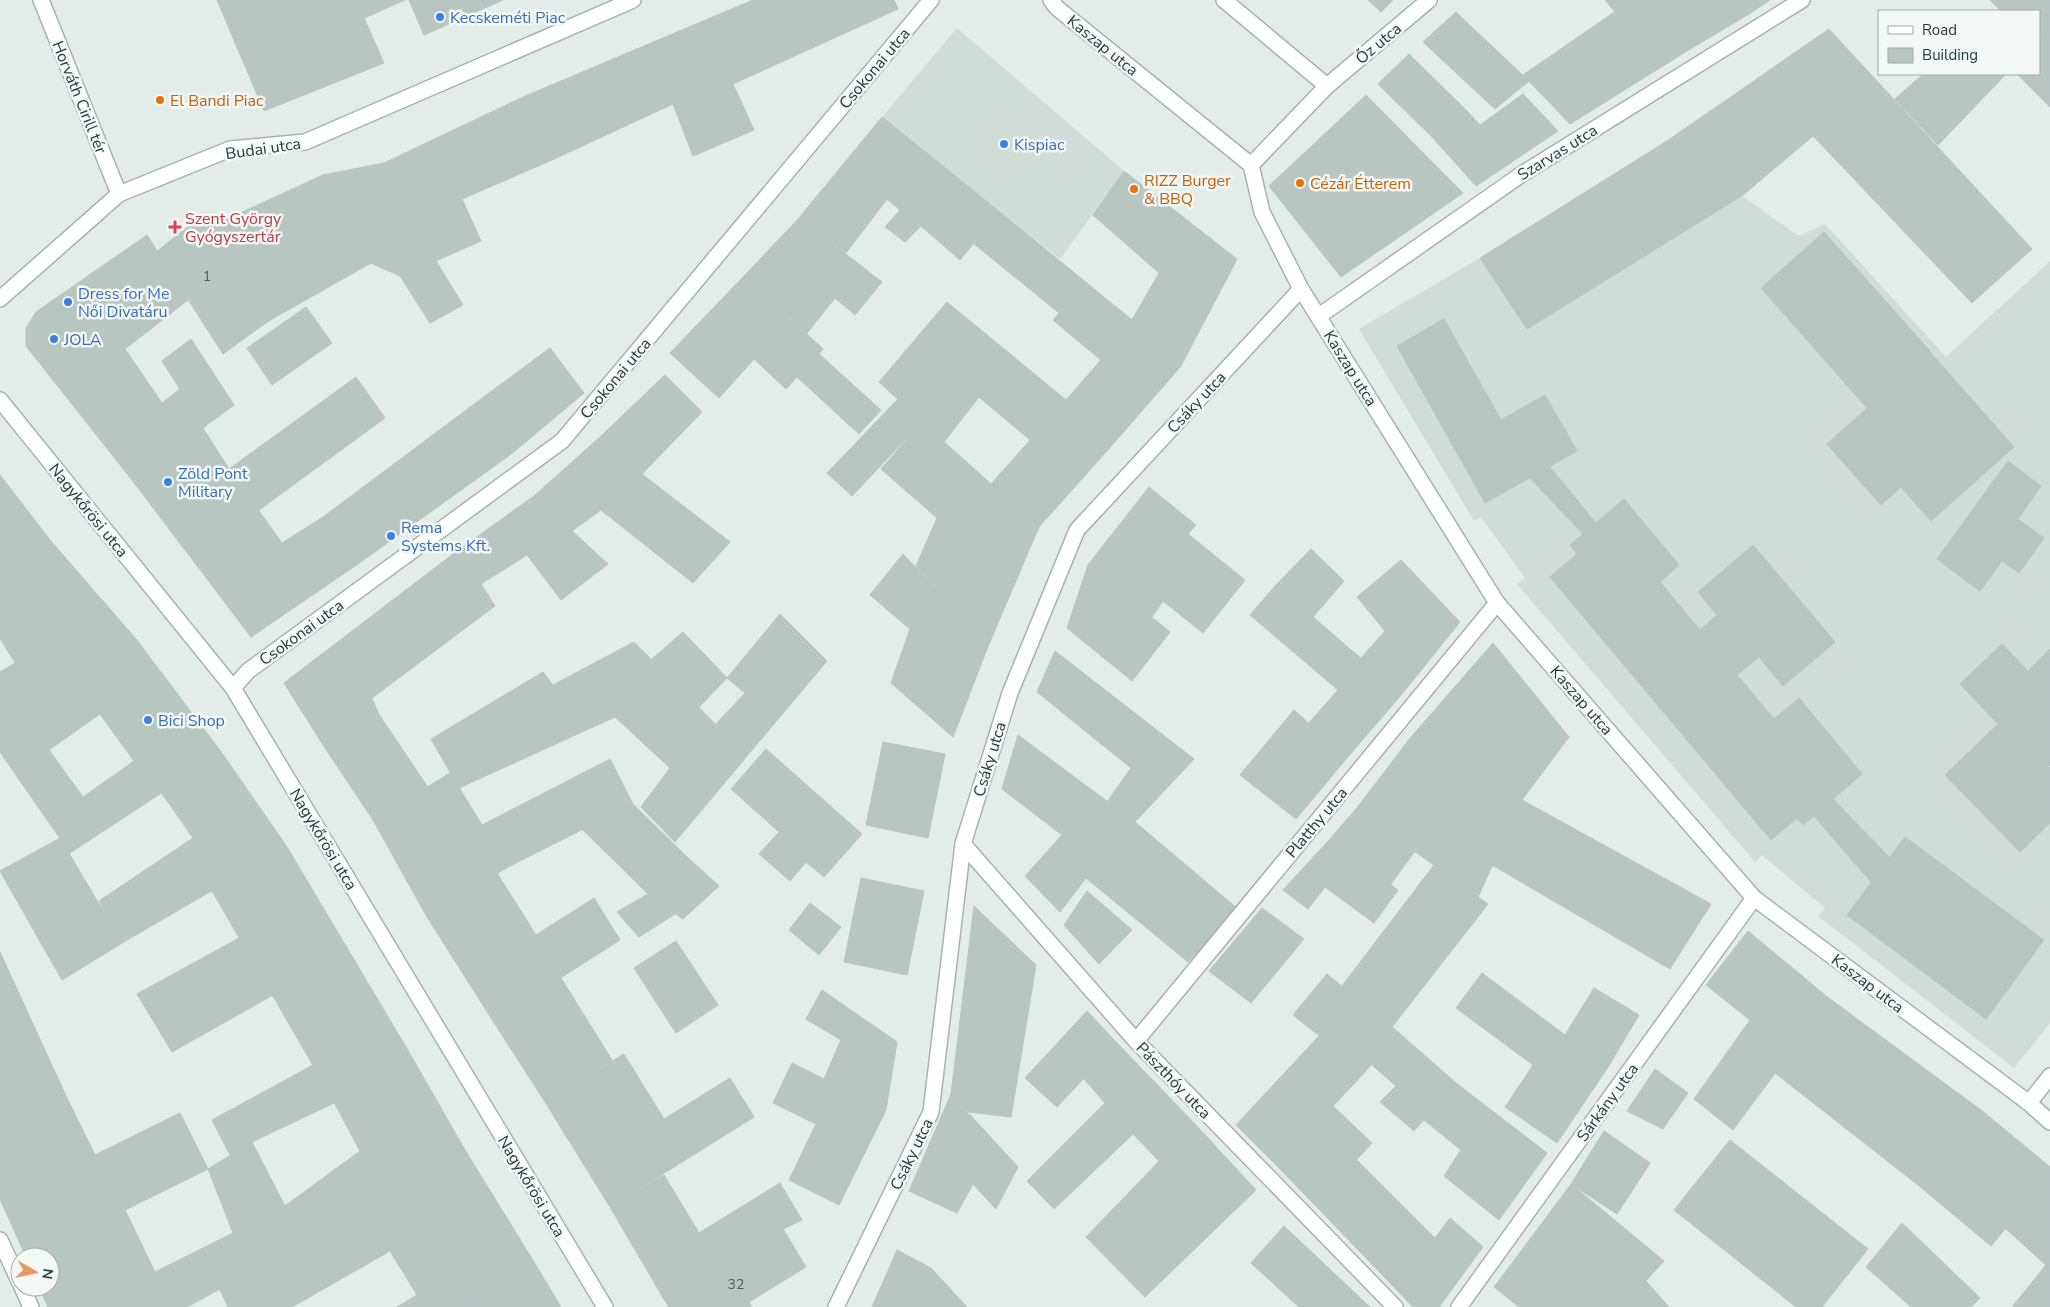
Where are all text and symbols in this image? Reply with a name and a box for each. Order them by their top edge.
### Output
place label: Kecskeméti Piac [450,7,566,29]
street label: Kaszap utca [1062,10,1143,81]
legend [1878,10,2040,75]
marker: Kecskeméti Piac [434,11,446,23]
street label: Őz utca [1351,18,1406,70]
text: Road [1922,20,1957,40]
street label: Csokonai utca [834,23,915,114]
street label: Horváth Cirill tér [46,38,112,157]
text: Building [1922,45,1978,65]
place label: El Bandi Piac [170,90,264,112]
marker: El Bandi Piac [154,94,166,106]
street label: Szarvas utca [1513,120,1602,186]
street label: Budai utca [224,133,302,165]
place label: Kispiac [1014,134,1065,156]
marker: Kispiac [998,138,1010,150]
place label: RIZZ Burger & BBQ [1144,170,1231,210]
place label: Cézár Étterem [1310,173,1411,195]
marker: Cézár Étterem [1294,177,1306,189]
marker: RIZZ Burger & BBQ [1128,183,1140,195]
place label: Szent György Gyógyszertár [185,208,282,248]
marker: Szent György Gyógyszertár [169,221,181,233]
house number: 1 [203,267,211,286]
place label: Dress for Me Női Divatáru [78,283,170,323]
marker: Dress for Me Női Divatáru [62,296,74,308]
street label: Kaszap utca [1318,326,1382,411]
place label: JOLA [63,329,102,351]
marker: JOLA [48,333,60,345]
street label: Csokonai utca [575,333,656,424]
street label: Csáky utca [1162,367,1231,438]
street label: Nagykőrösi utca [43,459,133,562]
place label: Zöld Pont Military [178,463,248,503]
marker: Zöld Pont Military [162,476,174,488]
place label: Rema Systems Kft. [401,517,490,557]
marker: Rema Systems Kft. [385,530,397,542]
street label: Csokonai utca [255,595,348,671]
street label: Kaszap utca [1545,661,1618,740]
place label: Bici Shop [158,710,225,732]
marker: Bici Shop [142,714,154,726]
street label: Csáky utca [968,719,1012,799]
street label: Platthy utca [1281,783,1353,863]
street label: Nagykőrösi utca [284,785,362,894]
street label: Kaszap utca [1827,949,1908,1018]
street label: Pászthóy utca [1131,1037,1216,1124]
street label: Sárkány utca [1572,1059,1644,1146]
street label: Csáky utca [885,1115,939,1194]
street label: Nagykőrösi utca [492,1132,570,1241]
north arrow [10,1247,60,1297]
text: N [37,1267,58,1281]
house number: 32 [728,1275,744,1294]

